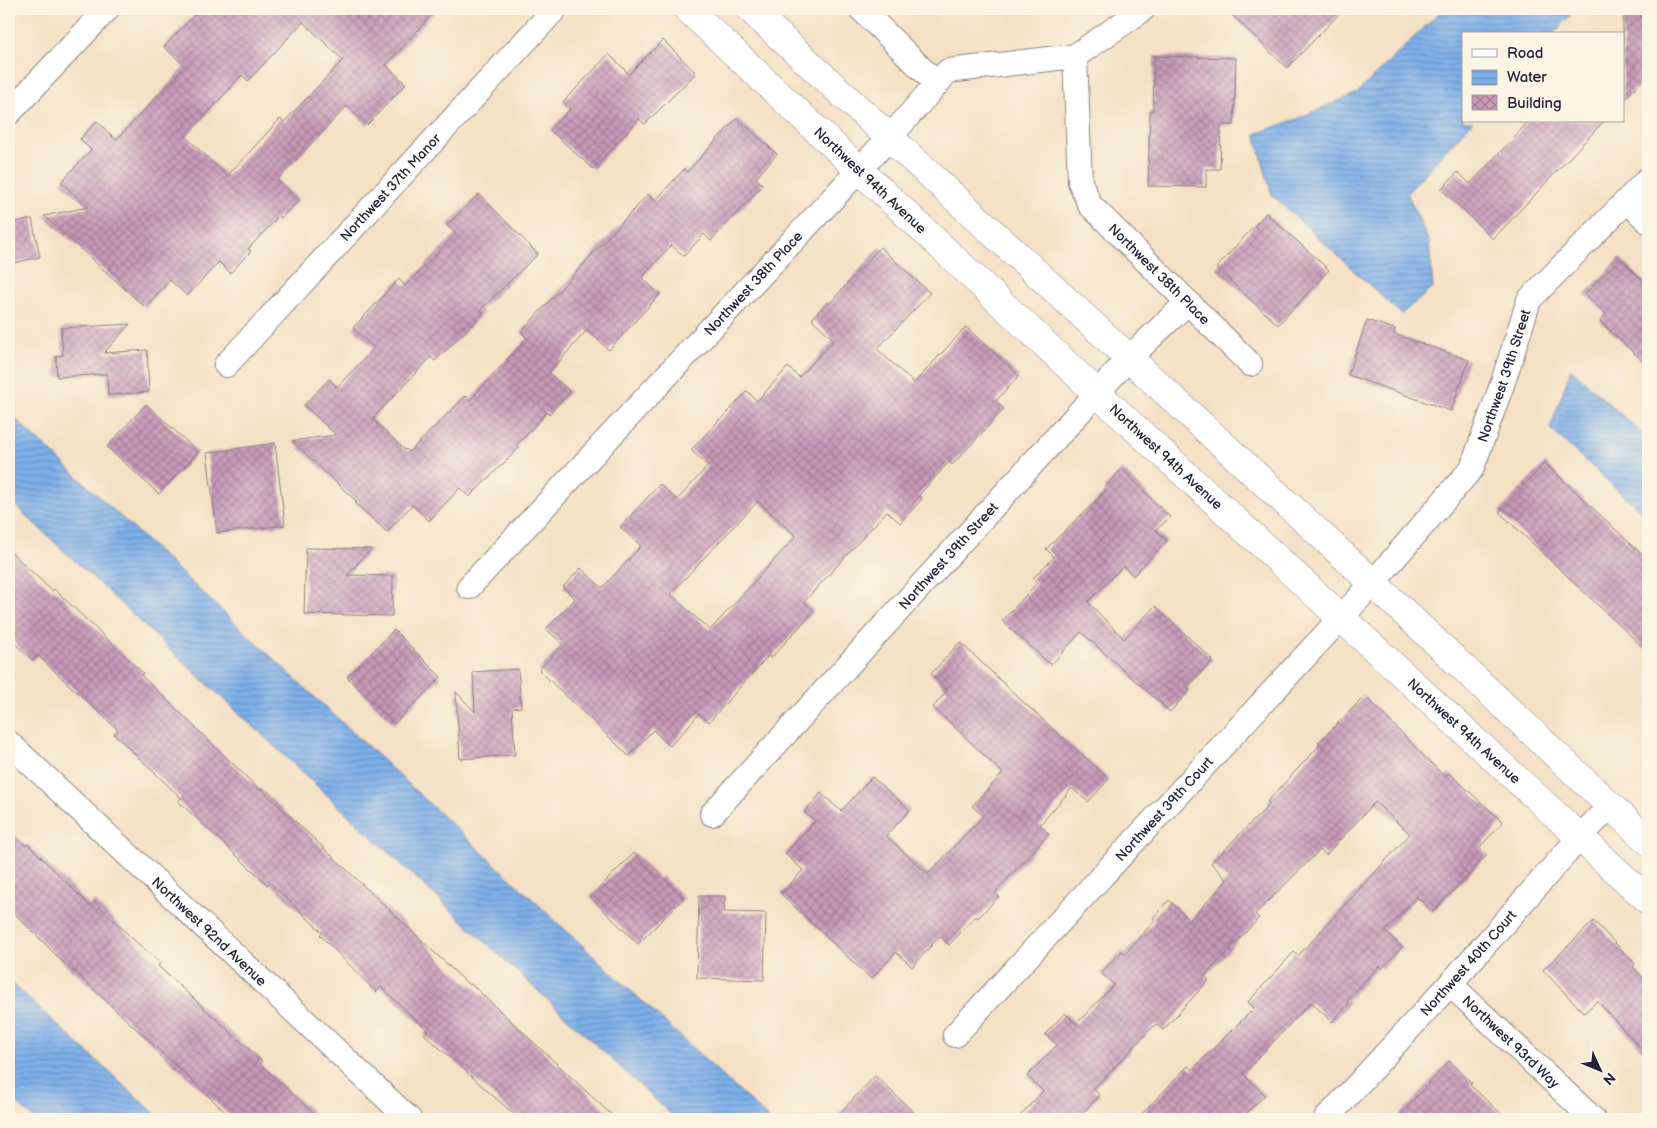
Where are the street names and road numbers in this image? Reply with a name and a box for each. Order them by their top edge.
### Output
street label: Northwest 94th Avenue [811,123,930,237]
street label: Northwest 37th Manor [336,129,445,245]
street label: Northwest 38th Place [1105,220,1214,328]
street label: Northwest 38th Place [700,228,806,339]
street label: Northwest 39th Street [1474,307,1534,444]
street label: Northwest 94th Avenue [1106,400,1226,513]
street label: Northwest 39th Street [895,498,1002,613]
street label: Northwest 94th Avenue [1404,675,1524,787]
street label: Northwest 39th Court [1112,753,1217,865]
street label: Northwest 92nd Avenue [148,873,270,989]
street label: Northwest 40th Court [1416,906,1520,1019]
street label: Northwest 93rd Way [1459,992,1564,1092]

